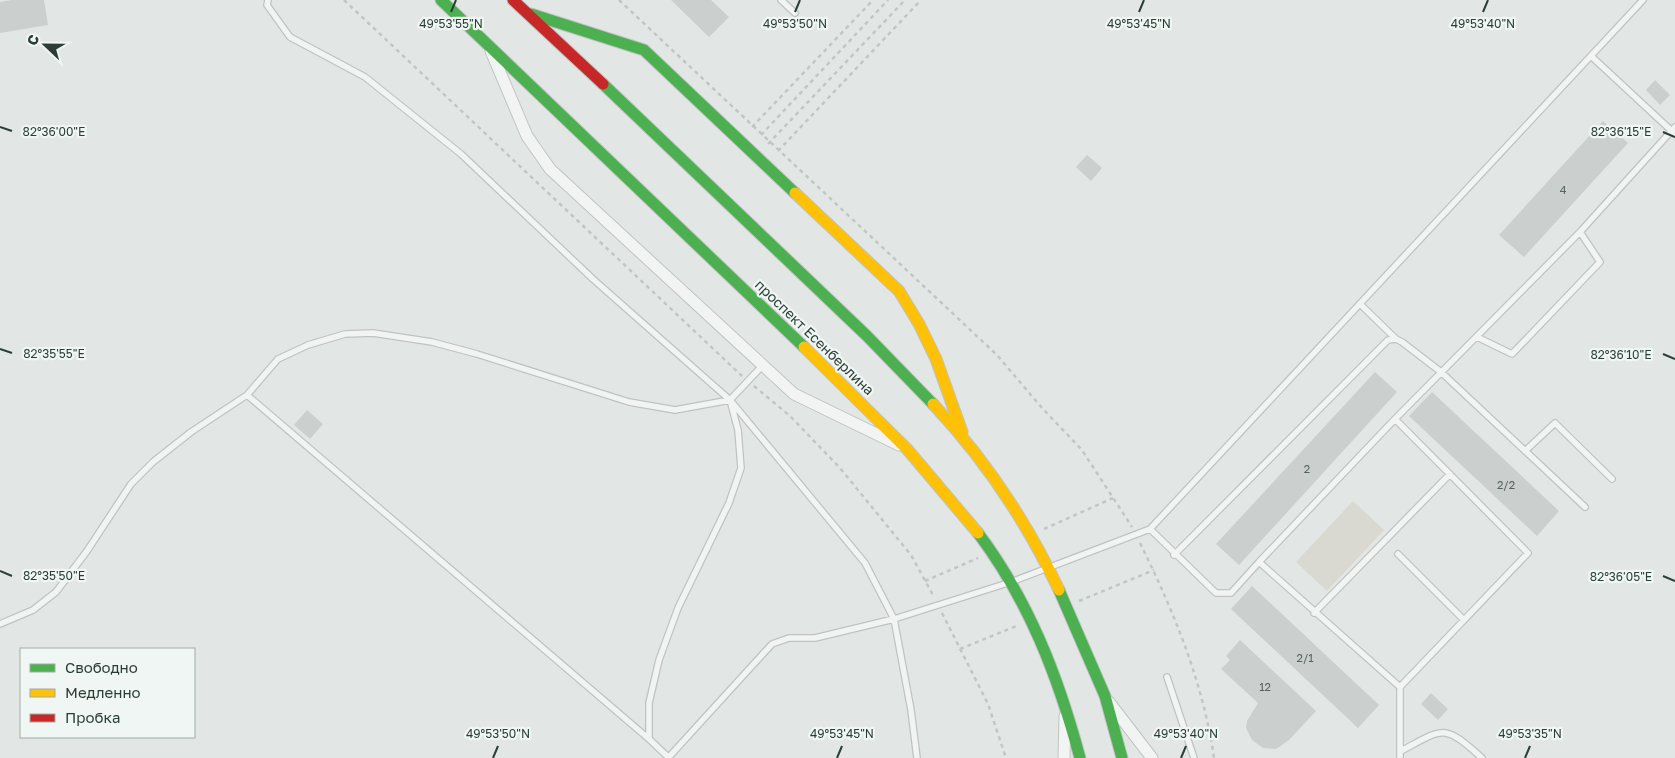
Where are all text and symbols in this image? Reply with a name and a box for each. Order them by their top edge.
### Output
text: 49°53'55"N [419,16,483,31]
text: 49°53'50"N [763,16,827,31]
text: 49°53'45"N [1107,16,1171,31]
text: 49°53'40"N [1451,16,1515,31]
north arrow [20,20,70,70]
text: С [23,32,42,48]
text: 82°36'00"E [23,124,85,139]
text: 82°36'15"E [1591,124,1651,139]
house number: 4 [1560,183,1567,196]
street label: проспект Есенберлина [752,276,878,398]
text: 82°35'55"E [23,346,85,361]
text: 82°36'10"E [1590,347,1652,362]
house number: 2 [1304,462,1310,475]
house number: 2/2 [1497,478,1515,491]
text: 82°35'50"E [23,568,85,583]
text: 82°36'05"E [1590,569,1652,584]
legend [20,648,195,738]
house number: 2/1 [1297,651,1314,664]
text: Свободно [65,658,138,676]
house number: 12 [1259,680,1271,693]
text: Медленно [65,683,141,701]
text: Пробка [65,708,120,726]
text: 49°53'50"N [466,726,530,741]
text: 49°53'45"N [810,726,874,741]
text: 49°53'40"N [1154,726,1218,741]
text: 49°53'35"N [1498,726,1562,741]

